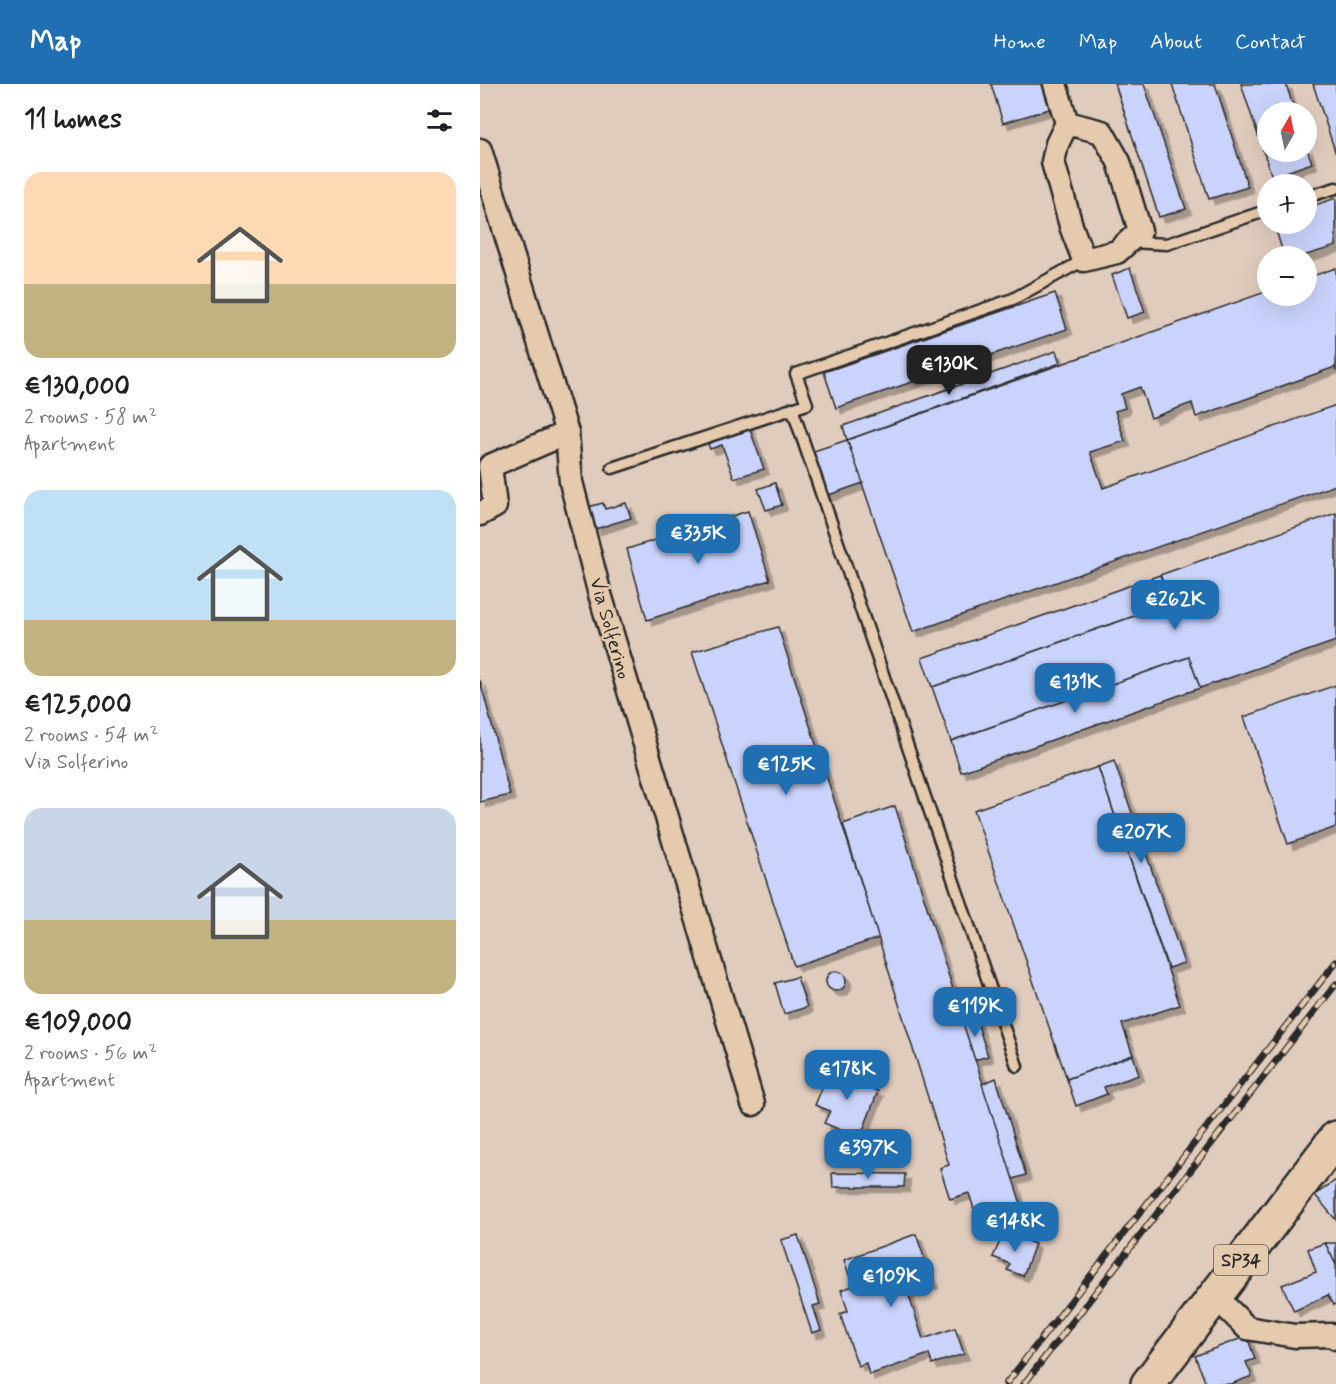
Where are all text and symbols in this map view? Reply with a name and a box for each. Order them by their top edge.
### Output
text: Map [30,24,81,61]
text: Home [994,28,1046,56]
text: Map [1079,28,1117,56]
text: About [1150,28,1202,56]
text: Contact [1235,28,1306,56]
north arrow [1257,102,1317,162]
map controls [1257,102,1317,306]
text: 11 homes [24,103,122,137]
icon: filters [423,104,456,137]
button: + [1257,174,1317,234]
icon: home [186,211,294,319]
button: − [1257,246,1317,306]
pin: €130K [907,345,991,396]
text: €130K [921,351,977,378]
text: €130,000 [24,370,130,404]
text: 2 rooms · 58 m² [24,404,157,431]
text: Apartment [24,431,115,458]
pin: €335K [656,514,740,565]
text: €335K [670,520,726,547]
icon: home [186,529,294,637]
street label: Via Solferino [582,575,637,682]
pin: €262K [1133,580,1217,631]
text: €262K [1145,586,1205,613]
pin: €131K [1033,663,1117,714]
text: €131K [1049,669,1101,696]
text: €125,000 [24,688,132,722]
text: 2 rooms · 54 m² [24,722,158,749]
pin: €125K [744,745,828,796]
text: Via Solferino [24,749,128,776]
text: €125K [757,751,815,778]
pin: €207K [1099,813,1183,864]
text: €207K [1111,819,1171,846]
icon: home [186,847,294,955]
pin: €119K [933,987,1017,1038]
text: €119K [947,993,1003,1020]
text: €109,000 [24,1006,132,1040]
text: 2 rooms · 56 m² [24,1040,157,1067]
pin: €178K [805,1050,889,1101]
text: €178K [818,1056,876,1083]
text: Apartment [24,1067,115,1094]
pin: €397K [826,1129,910,1180]
text: €397K [838,1135,898,1162]
pin: €148K [973,1202,1057,1253]
text: €148K [985,1208,1045,1235]
road number: SP34 [1214,1245,1268,1275]
pin: €109K [849,1257,933,1308]
text: €109K [862,1263,920,1290]

